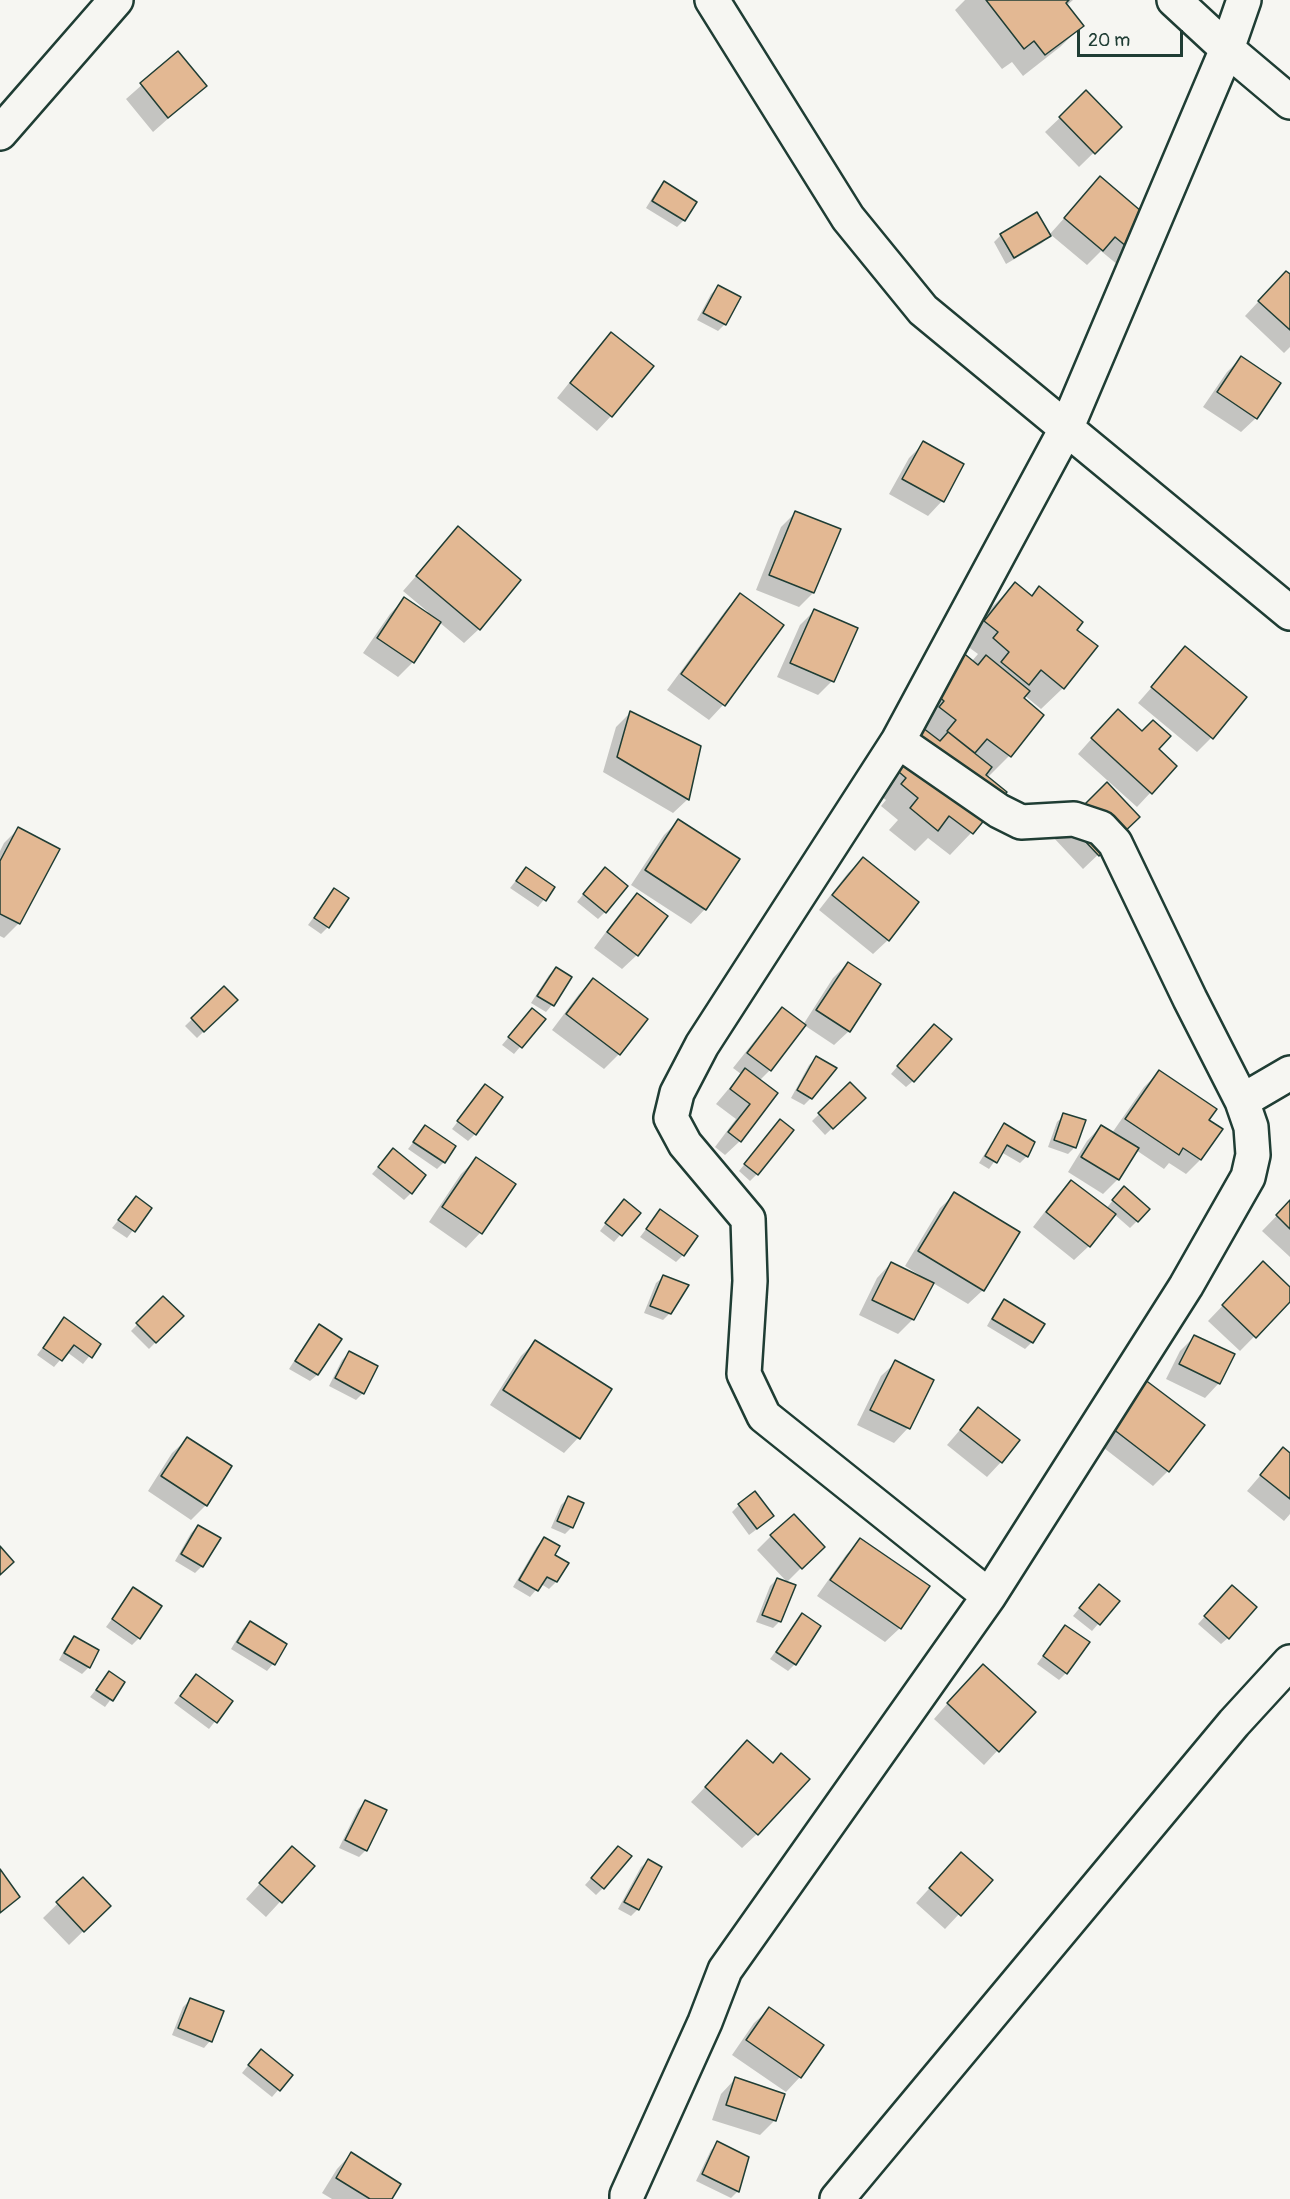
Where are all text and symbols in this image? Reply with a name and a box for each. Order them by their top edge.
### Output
scale bar [1080,18,1186,56]
text: 20 m [1088,29,1130,52]

